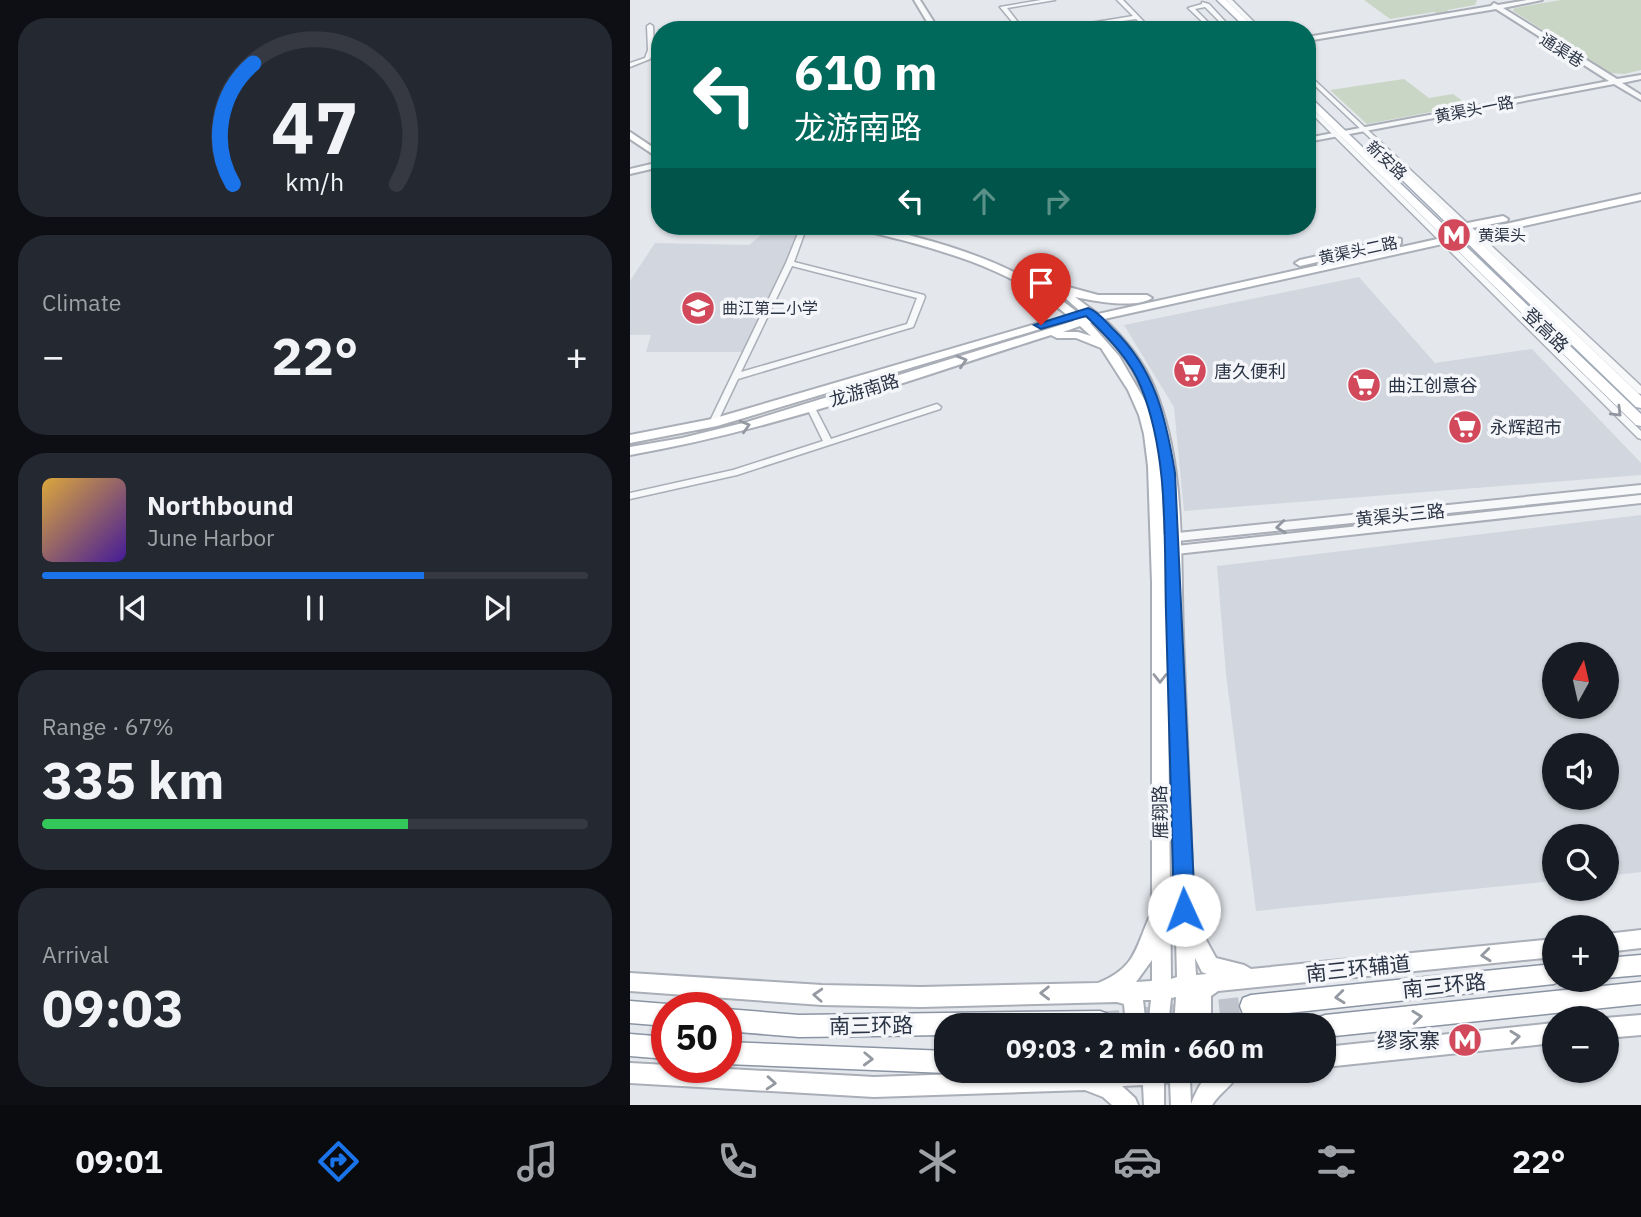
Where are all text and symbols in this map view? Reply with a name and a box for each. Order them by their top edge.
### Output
street label: 通渠巷 [1536,29,1588,71]
text: 610 m [794,40,938,103]
icon: left [679,49,770,140]
text: 47 [271,79,359,174]
street label: 黄渠头一路 [1433,92,1515,126]
text: 龙游南路 [794,106,922,148]
street label: 新安路 [1363,136,1411,184]
text: km/h [286,165,344,198]
icon: left [892,182,930,220]
icon: ahead [965,182,1003,220]
icon: right [1038,182,1076,220]
metro station icon: 黄渠头 [1435,216,1473,254]
place label: 黄渠头 [1478,225,1526,245]
street label: 黄渠头二路 [1317,232,1399,268]
pin [1011,253,1071,325]
icon: arrive [1022,264,1060,302]
text: Climate [42,287,121,317]
school or university icon: 曲江第二小学 [679,289,717,327]
place label: 曲江第二小学 [722,298,818,318]
street label: 登高路 [1519,303,1573,357]
text: 22° [272,322,358,389]
text: − [42,331,65,380]
text: + [565,331,588,380]
supermarket icon: 唐久便利 [1171,352,1209,390]
one-way arrow [956,354,968,369]
place label: 唐久便利 [1214,360,1286,383]
supermarket icon: 曲江创意谷 [1345,366,1383,404]
street label: 龙游南路 [826,368,902,412]
place label: 曲江创意谷 [1388,374,1478,397]
one-way arrow [1608,403,1621,416]
supermarket icon: 永辉超市 [1446,408,1484,446]
place label: 永辉超市 [1490,416,1562,439]
one-way arrow [738,420,750,434]
text: Northbound [147,488,294,522]
street label: 黄渠头三路 [1354,499,1446,531]
one-way arrow [1275,520,1287,535]
text: June Harbor [147,522,275,552]
icon: previous [114,589,152,627]
icon: pause [296,589,334,627]
icon: next [478,589,516,627]
north arrow [1542,642,1619,719]
map controls [1542,642,1619,1083]
one-way arrow [1152,673,1168,683]
text: Range · 67% [42,711,174,741]
button: sound [1542,733,1619,810]
text: 335 km [42,746,224,813]
street label: 雁翔路 [1148,785,1172,839]
button: search [1542,824,1619,901]
position arrow [1147,873,1221,947]
button: + [1542,915,1619,992]
text: Arrival [42,939,109,969]
one-way arrow [1480,947,1491,962]
street label: 南三环辅道 [1304,949,1412,987]
street label: 南三环路 [1401,967,1487,1003]
text: 09:03 [42,974,184,1041]
one-way arrow [1039,986,1050,1001]
one-way arrow [812,988,823,1003]
one-way arrow [1334,989,1346,1004]
speed limit sign: 50 [651,992,742,1083]
button: − [1542,1006,1619,1083]
one-way arrow [1411,1009,1423,1024]
street label: 南三环路 [829,1010,913,1040]
metro station icon: 缪家寨 [1446,1021,1484,1059]
place label: 缪家寨 [1377,1026,1440,1054]
one-way arrow [1509,1030,1520,1045]
text: 09:03 · 2 min · 660 m [1006,1031,1264,1065]
one-way arrow [863,1052,874,1067]
one-way arrow [766,1075,777,1090]
icon: directions [314,1137,363,1186]
icon: music [513,1137,562,1186]
icon: phone [713,1137,762,1186]
icon: climate [913,1137,962,1186]
icon: car [1113,1137,1162,1186]
icon: filters [1312,1137,1361,1186]
text: 09:01 [75,1140,163,1182]
text: 22° [1512,1140,1566,1182]

